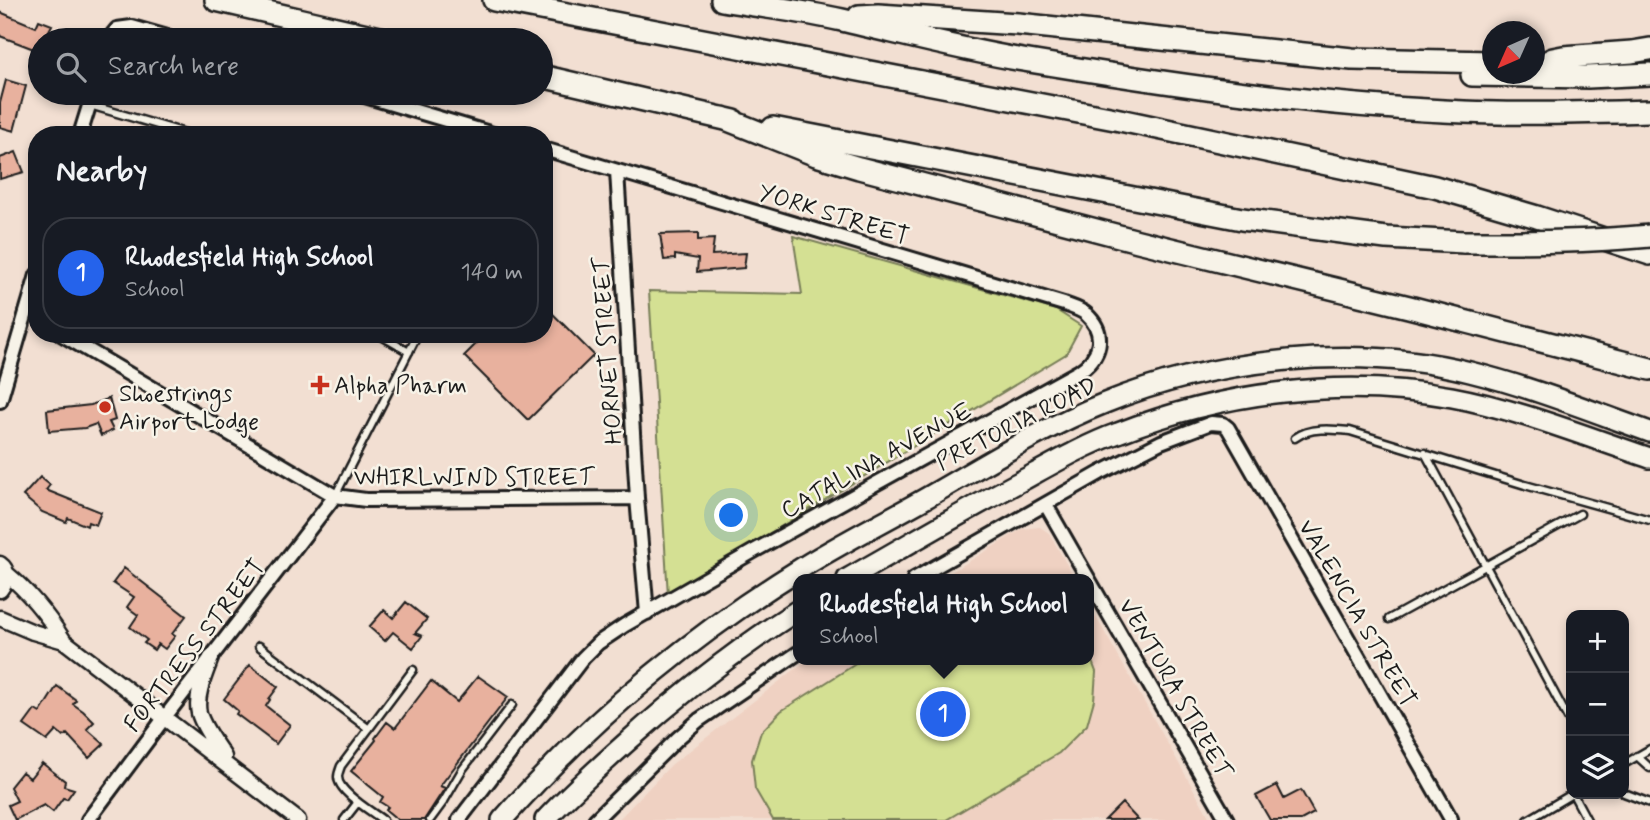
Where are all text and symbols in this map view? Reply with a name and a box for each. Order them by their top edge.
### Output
north arrow [1482,21,1545,84]
search box [28,28,553,105]
icon: search [52,48,90,86]
text: Search here [108,50,239,84]
text: Nearby [56,152,147,191]
street label: YORK STREET [754,178,913,253]
text: Rhodesfield High School [125,241,374,275]
street label: HORNET STREET [586,255,631,446]
text: 1 [76,258,86,288]
text: 140 m [460,258,523,288]
text: School [125,275,185,305]
street label: PRETORIA ROAD [931,370,1102,478]
place label: Alpha Pharm [334,371,467,402]
marker: Alpha Pharm [312,377,328,393]
place label: Shoestrings Airport Lodge [119,379,259,438]
street label: CATALINA AVENUE [776,396,978,527]
marker: Shoestrings Airport Lodge [97,399,113,415]
street label: WHIRLWIND STREET [354,463,595,494]
your location [714,498,748,532]
street label: VALENCIA STREET [1290,514,1423,713]
street label: FORTRESS STREET [118,553,273,739]
popup [793,574,1094,665]
text: Rhodesfield High School [819,588,1068,622]
street label: VENTURA STREET [1111,593,1239,785]
map controls [1566,610,1629,799]
button: + [1566,610,1629,673]
text: School [819,622,879,652]
button: − [1566,673,1629,736]
pin: 1 [920,688,966,740]
button: layers [1566,736,1629,799]

